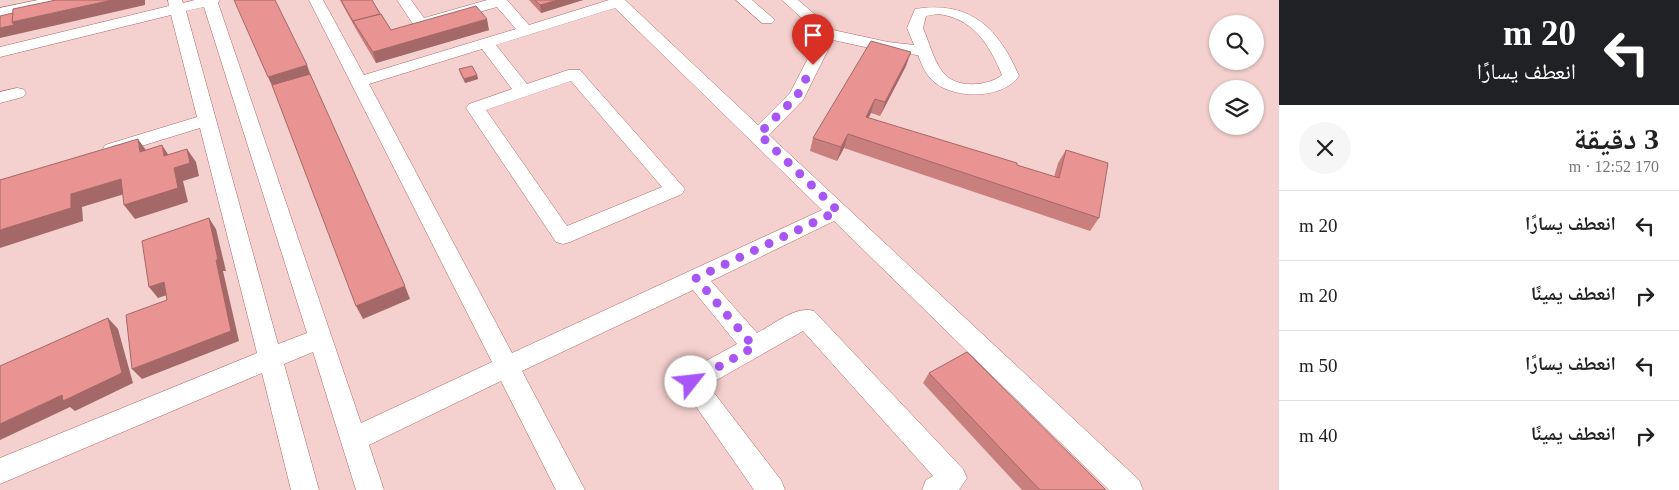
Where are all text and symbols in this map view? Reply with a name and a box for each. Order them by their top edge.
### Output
pin [792,14,834,65]
text: 20 m [1503,14,1576,53]
map controls [1209,15,1264,135]
button: search [1209,15,1264,70]
icon: left [1594,20,1659,85]
icon: arrive [799,21,827,49]
text: انعطف يسارًا [1477,59,1576,84]
button: layers [1209,80,1264,135]
button: close [1299,122,1351,174]
text: 3 دقيقة [1574,122,1659,155]
text: 170 m · 12:52 [1569,158,1659,175]
icon: left [1631,212,1659,240]
text: انعطف يسارًا [1525,213,1616,234]
text: 20 m [1299,215,1338,236]
icon: right [1631,282,1659,310]
text: انعطف يمينًا [1531,283,1616,304]
text: 20 m [1299,285,1338,306]
icon: left [1631,352,1659,380]
text: انعطف يسارًا [1525,353,1616,374]
position arrow [664,355,716,407]
text: 50 m [1299,355,1338,376]
icon: right [1631,422,1659,450]
text: انعطف يمينًا [1531,423,1616,444]
text: 40 m [1299,425,1338,446]

